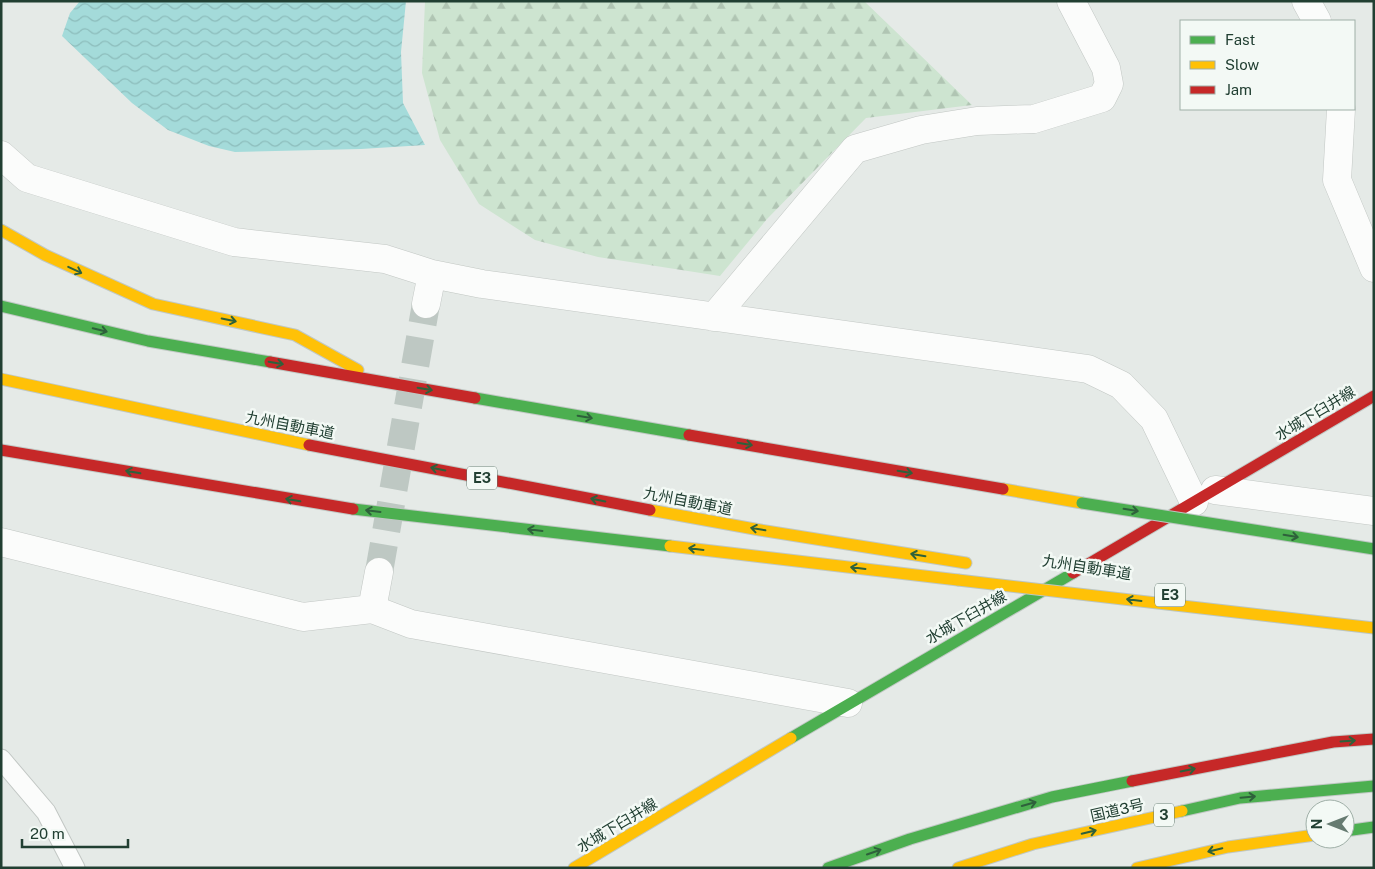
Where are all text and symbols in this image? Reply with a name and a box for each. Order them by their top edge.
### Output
legend [1180,20,1355,110]
text: Fast [1225,31,1255,48]
text: Slow [1225,56,1260,73]
text: Jam [1225,81,1252,98]
one-way arrow [67,265,82,275]
one-way arrow [220,316,236,325]
one-way arrow [91,326,107,335]
one-way arrow [268,359,284,369]
street label: 水城下臼井線 [1272,383,1358,443]
one-way arrow [417,384,433,394]
street label: 九州自動車道 [244,408,336,442]
one-way arrow [577,412,593,422]
one-way arrow [737,440,753,450]
one-way arrow [431,464,447,474]
road number: E3 [467,466,497,489]
one-way arrow [125,467,141,477]
one-way arrow [897,468,913,478]
street label: 九州自動車道 [642,484,734,518]
one-way arrow [285,494,301,504]
one-way arrow [590,494,606,504]
one-way arrow [366,506,382,516]
one-way arrow [1122,506,1138,516]
one-way arrow [750,524,766,534]
one-way arrow [527,525,543,535]
one-way arrow [1283,531,1299,541]
one-way arrow [689,544,705,554]
one-way arrow [911,550,927,560]
street label: 九州自動車道 [1041,552,1133,582]
one-way arrow [850,563,866,573]
road number: E3 [1155,584,1185,606]
street label: 水城下臼井線 [923,587,1009,647]
one-way arrow [1126,595,1142,605]
one-way arrow [1340,736,1356,745]
one-way arrow [1180,765,1196,775]
one-way arrow [1240,792,1256,802]
street label: 水城下臼井線 [574,795,660,855]
street label: 国道3号 [1089,796,1145,824]
one-way arrow [1021,798,1037,808]
north arrow [1305,799,1355,849]
road number: 3 [1154,804,1174,826]
scale bar [22,816,129,848]
text: N [1309,819,1325,829]
text: 20 m [30,825,65,842]
one-way arrow [1081,827,1097,836]
one-way arrow [866,846,882,856]
one-way arrow [1207,846,1223,855]

